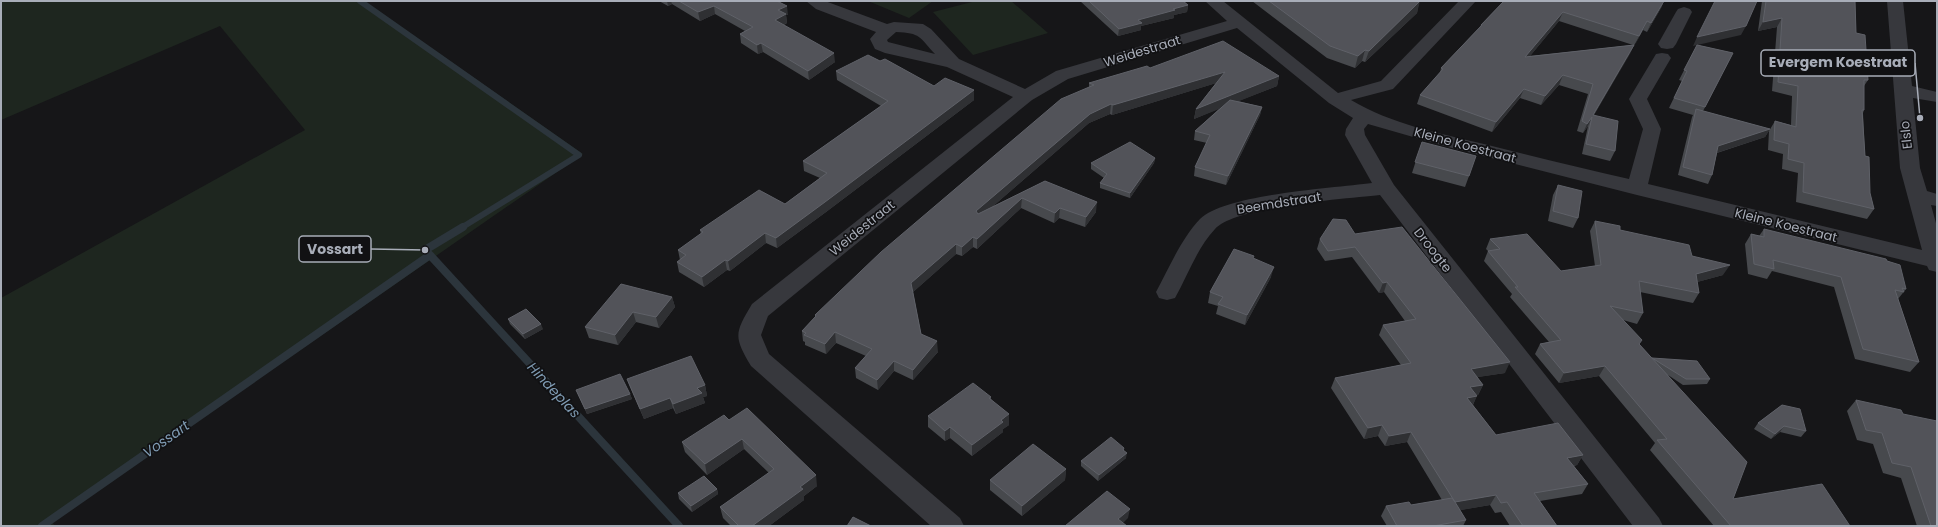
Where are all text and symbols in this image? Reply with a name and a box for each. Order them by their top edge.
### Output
street label: Weidestraat [1101,30,1183,72]
callout: Evergem Koestraat [1761,50,1915,76]
text: Evergem Koestraat [1769,52,1907,72]
street label: Elslo [1895,120,1917,150]
street label: Kleine Koestraat [1412,122,1518,168]
street label: Beemdstraat [1236,187,1323,219]
street label: Weidestraat [825,195,899,260]
street label: Kleine Koestraat [1733,203,1839,247]
street label: Droogte [1409,224,1457,276]
callout: Vossart [299,236,371,262]
text: Vossart [307,239,363,259]
water label: Hindeplas [523,358,585,422]
water label: Vossart [139,415,194,462]

